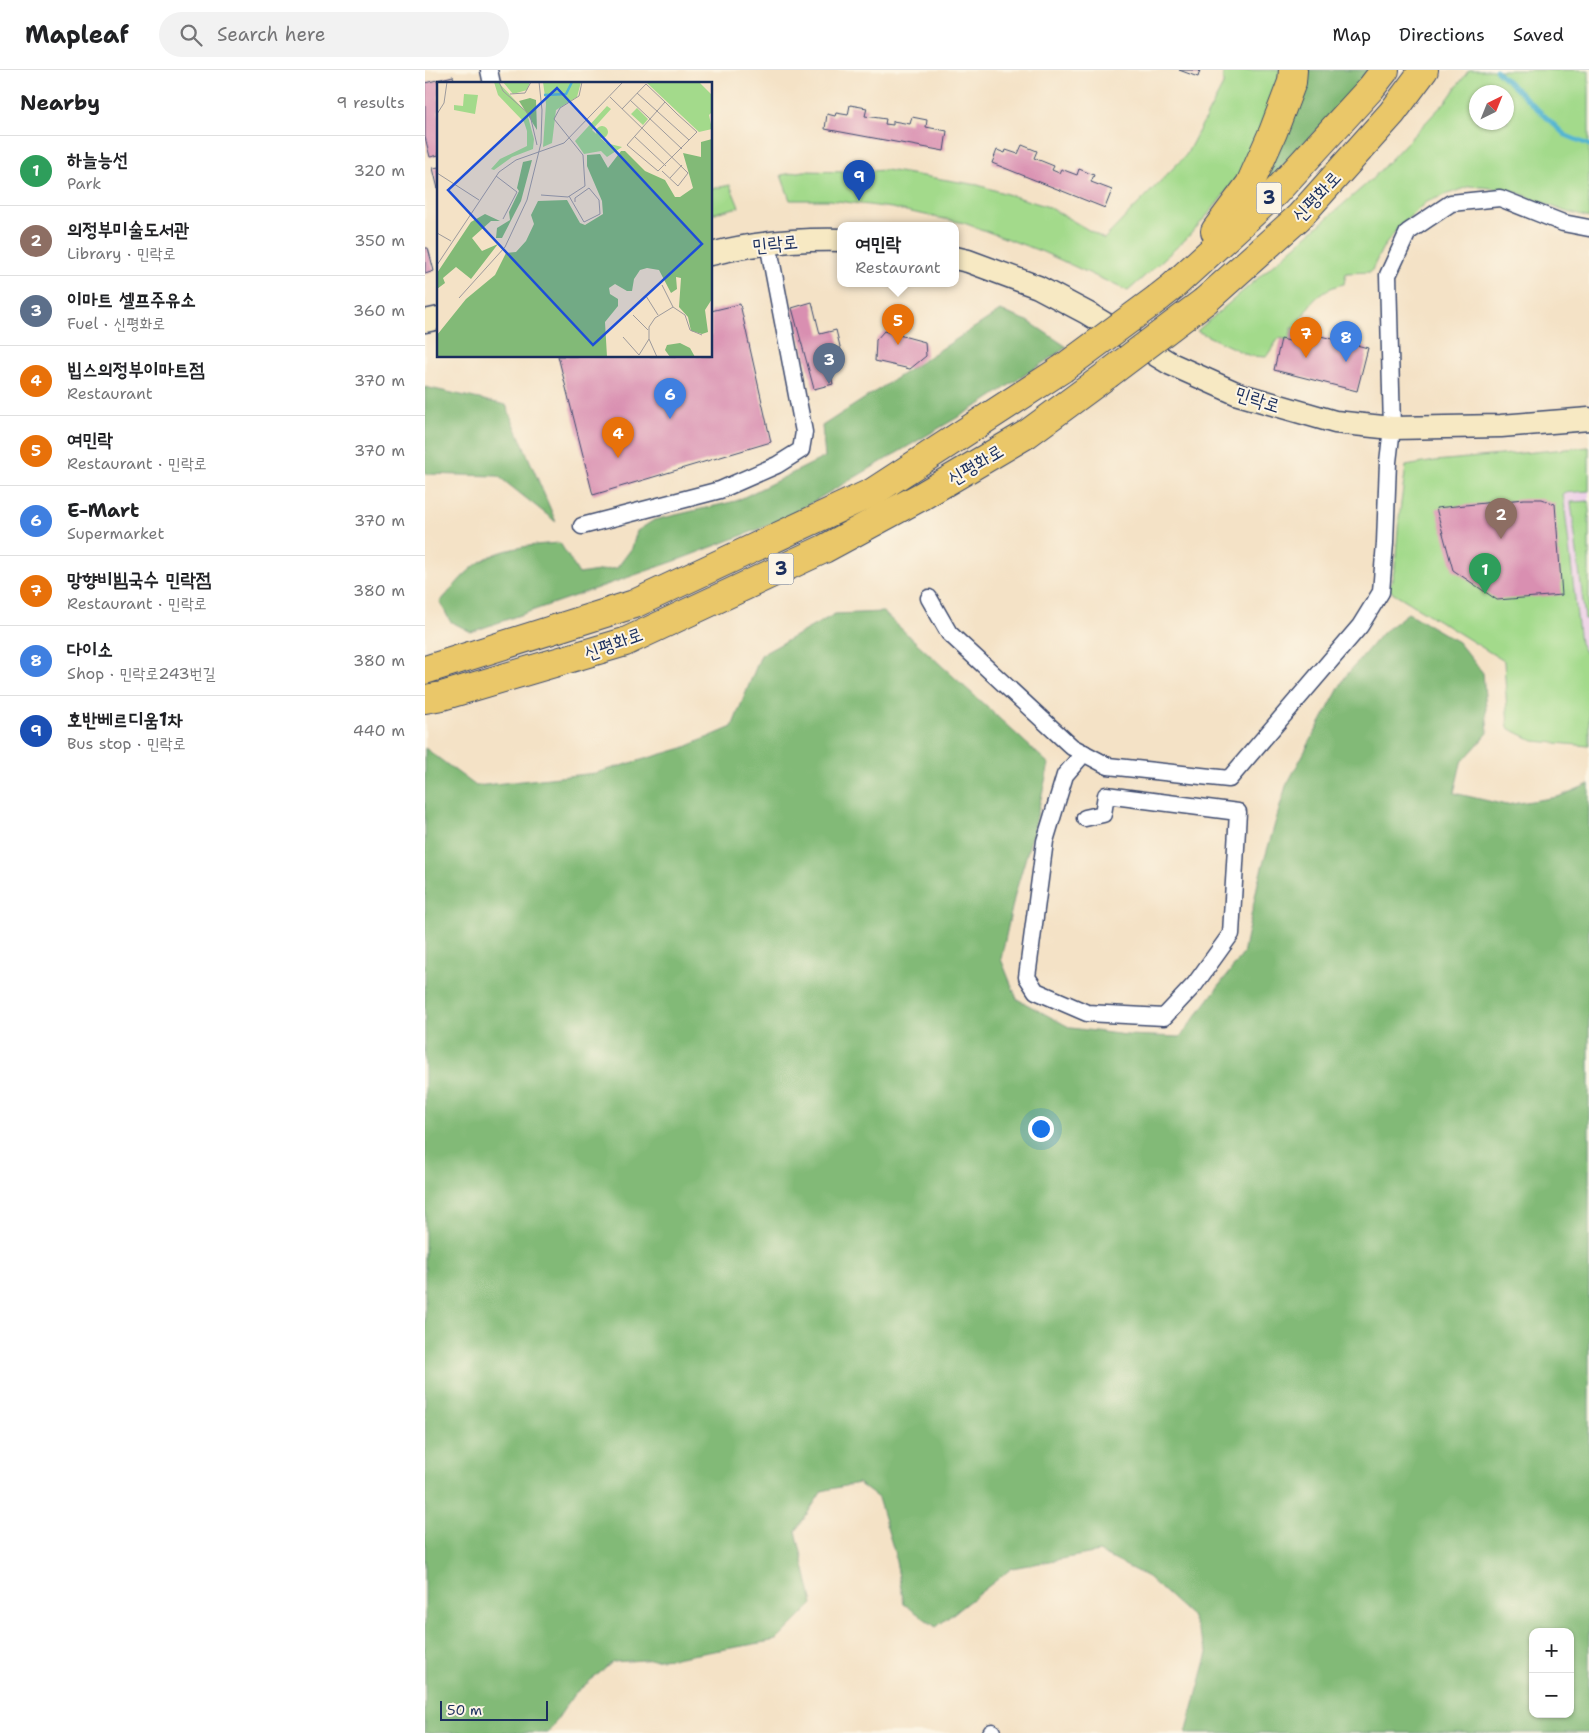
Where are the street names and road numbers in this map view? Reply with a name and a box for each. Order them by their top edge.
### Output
street label: 신평화로 [1286,165,1346,227]
road number: 3 [1257,182,1281,214]
street label: 민락로 [751,229,799,258]
street label: 민락로 [1232,380,1284,418]
street label: 신평화로 [943,438,1008,491]
road number: 3 [769,554,793,584]
street label: 신평화로 [580,621,646,666]

